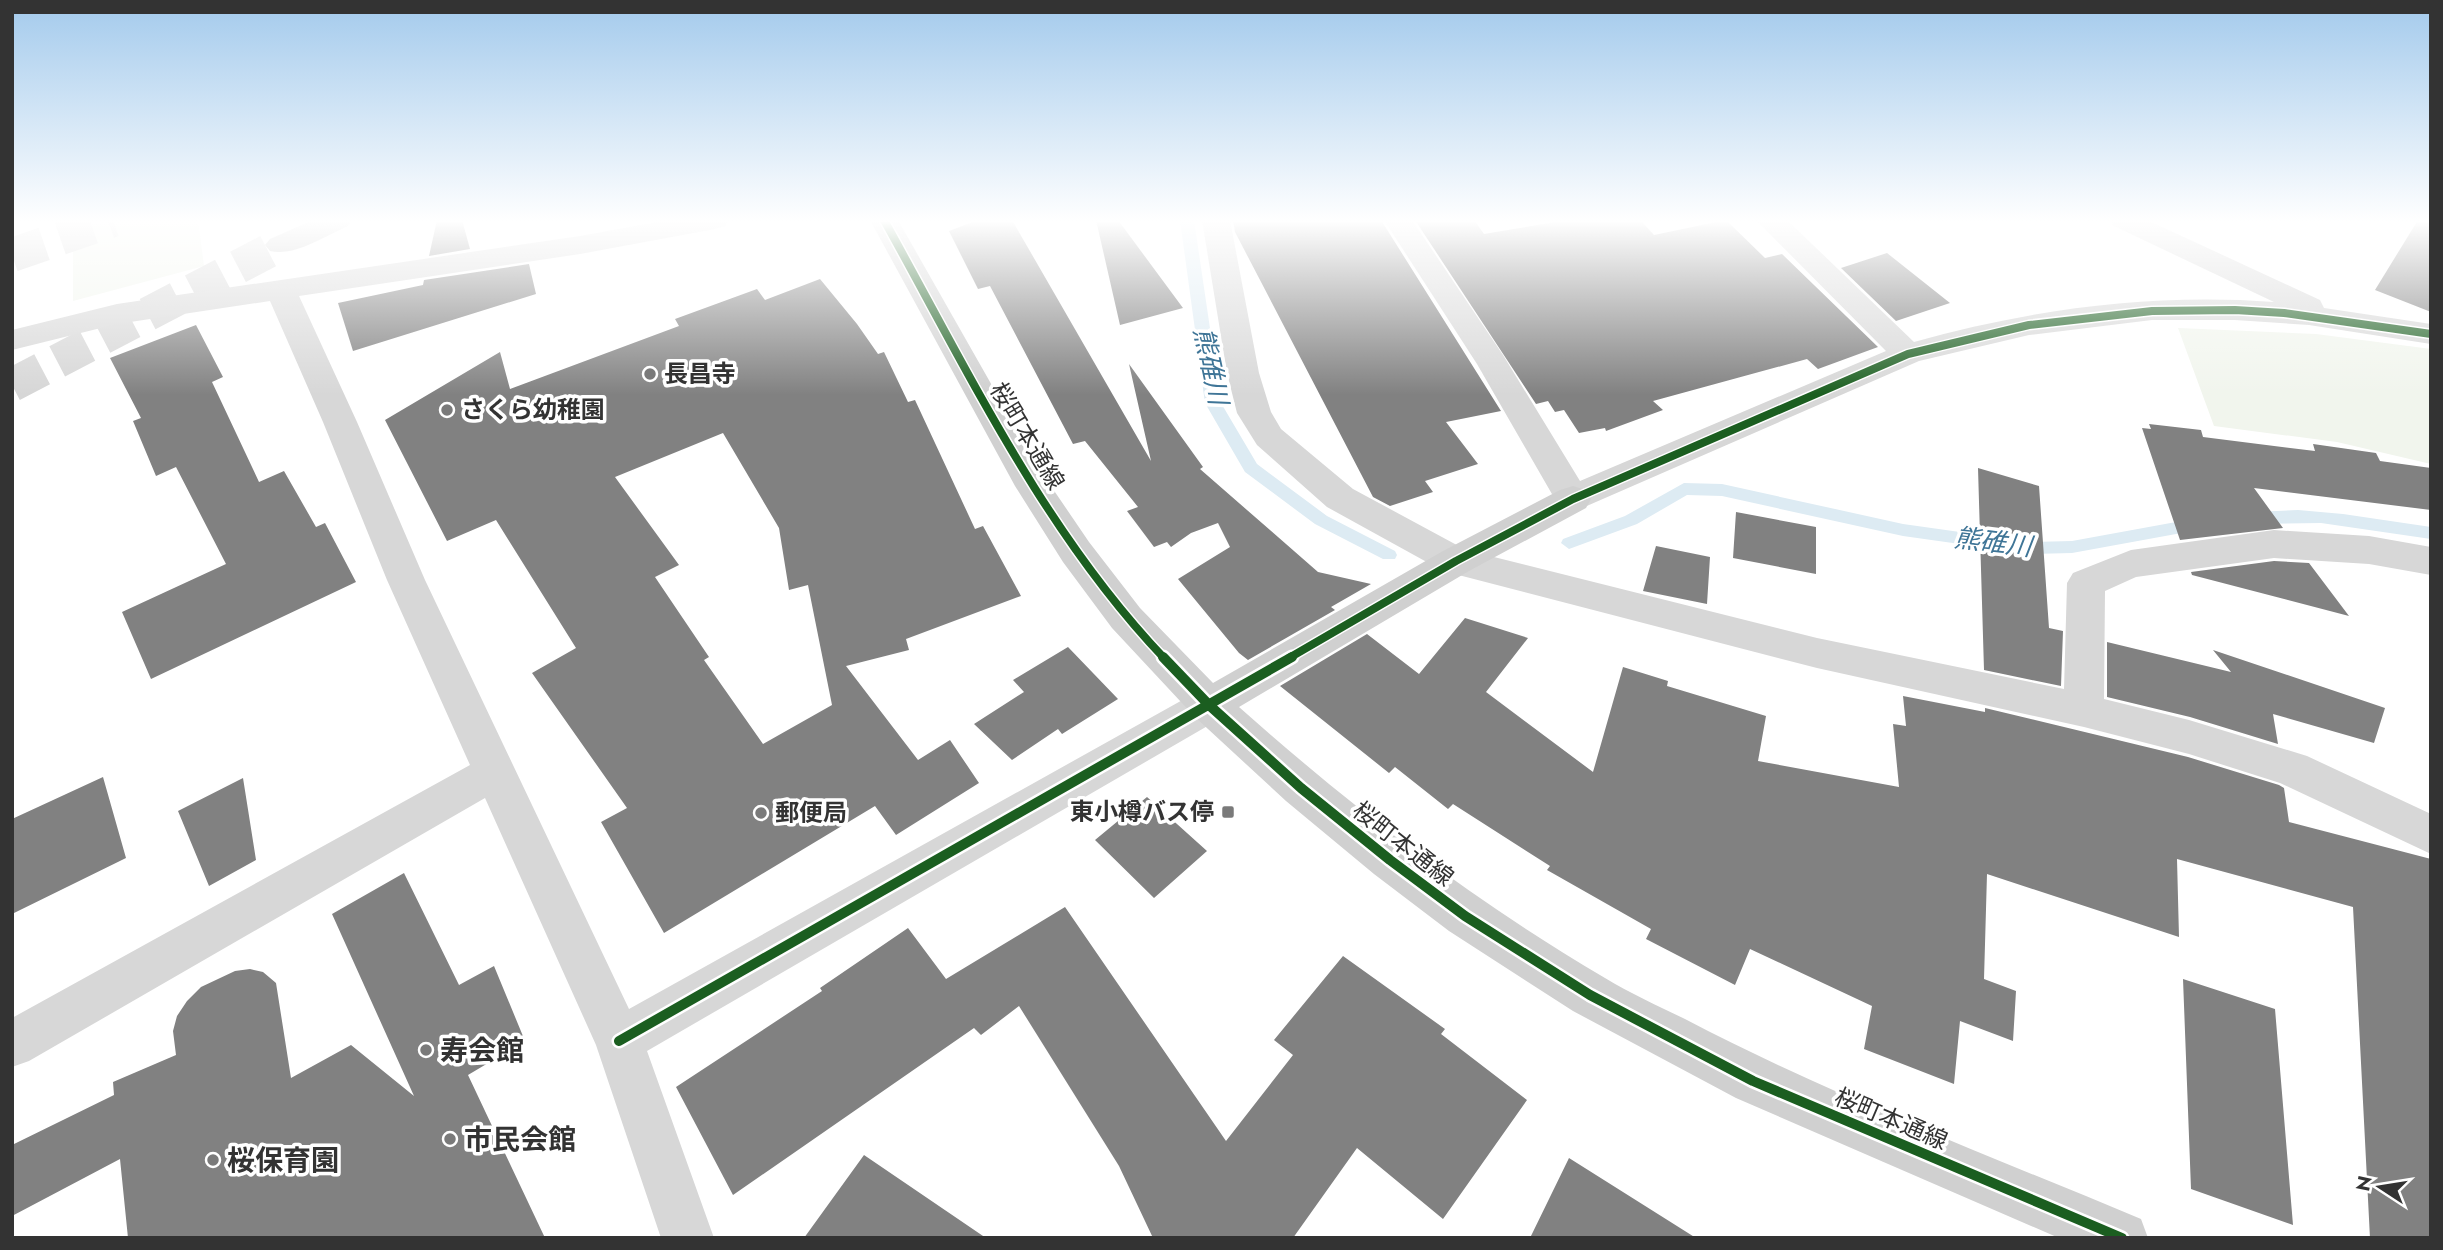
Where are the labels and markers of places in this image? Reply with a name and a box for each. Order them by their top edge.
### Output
place label: 長昌寺 [664,356,736,391]
marker: 長昌寺 [642,366,658,382]
place label: さくら幼稚園 [461,392,605,427]
marker: さくら幼稚園 [439,402,455,418]
place label: 東小樽バス停 [1070,794,1214,829]
place label: 郵便局 [775,795,847,830]
marker: 東小樽バス停 [1220,804,1236,820]
marker: 郵便局 [753,805,769,821]
place label: 寿会館 [440,1030,524,1071]
marker: 寿会館 [418,1042,434,1058]
place label: 市民会館 [464,1119,576,1160]
marker: 市民会館 [442,1131,458,1147]
place label: 桜保育園 [227,1140,339,1181]
marker: 桜保育園 [205,1152,221,1168]

